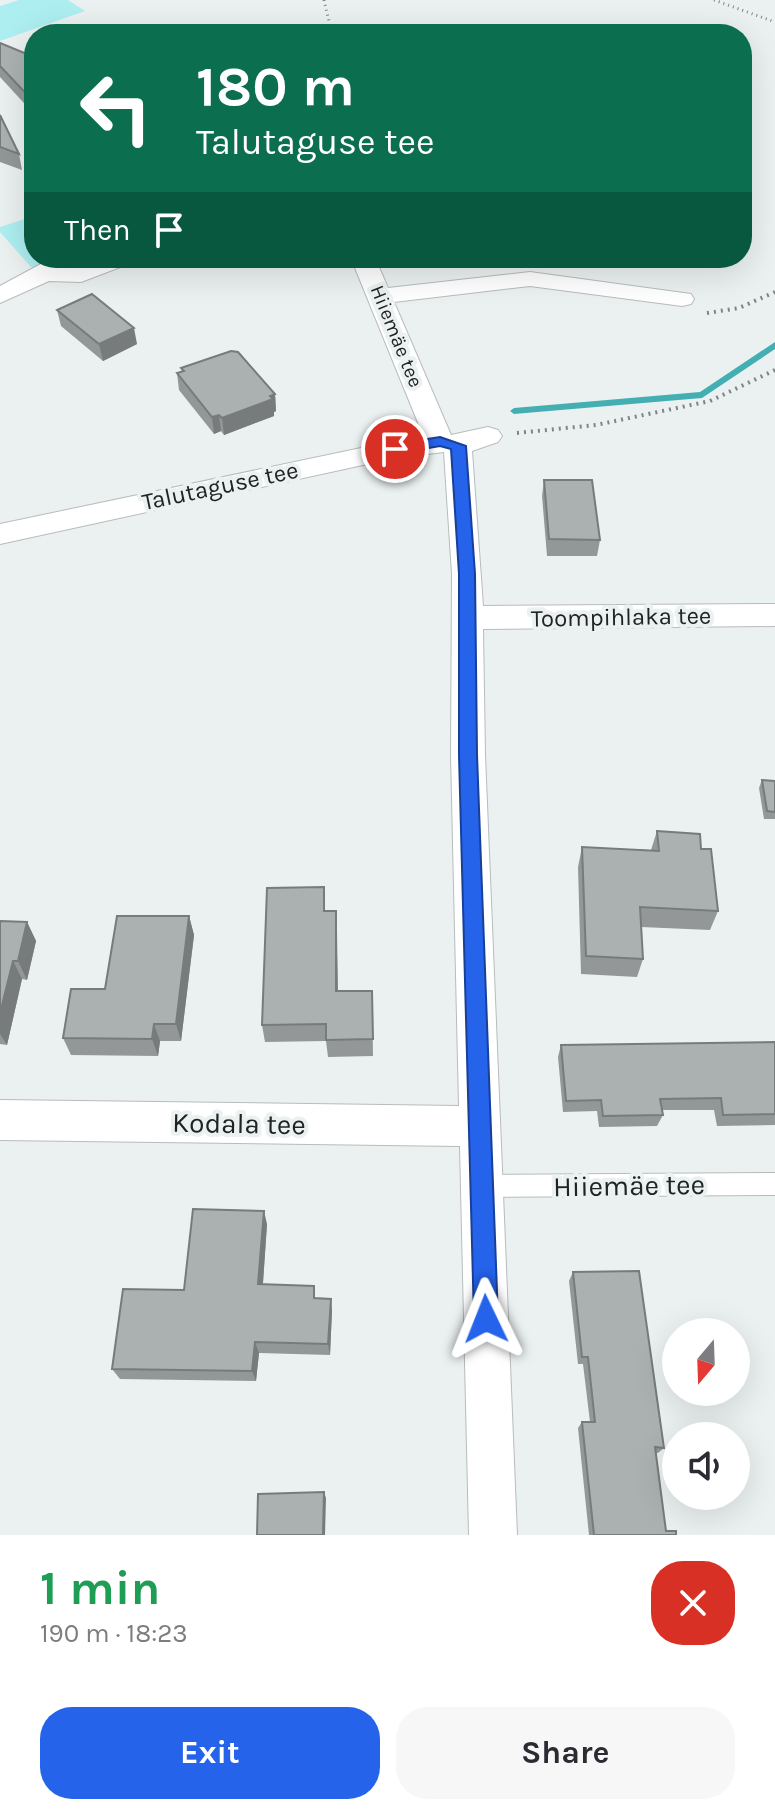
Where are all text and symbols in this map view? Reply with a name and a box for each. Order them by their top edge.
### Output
text: 180 m [196,54,355,119]
icon: left [64,56,168,160]
text: Talutaguse tee [196,121,435,163]
icon: arrive [147,208,191,252]
text: Then [64,212,131,248]
street label: Hiiemäe tee [366,282,427,391]
pin [361,415,429,483]
icon: arrive [373,427,417,471]
street label: Talutaguse tee [139,456,301,516]
street label: Toompihlaka tee [531,601,711,633]
street label: Kodala tee [172,1106,306,1141]
street label: Hiiemäe tee [553,1168,705,1203]
position arrow [444,1277,528,1361]
north arrow [662,1318,750,1406]
map controls [662,1318,750,1510]
button: sound [662,1422,750,1510]
text: 1 min [40,1560,160,1616]
button: close [651,1561,735,1645]
text: 190 m · 18:23 [40,1618,188,1649]
button: Exit [40,1707,380,1799]
button: Share [396,1707,735,1799]

